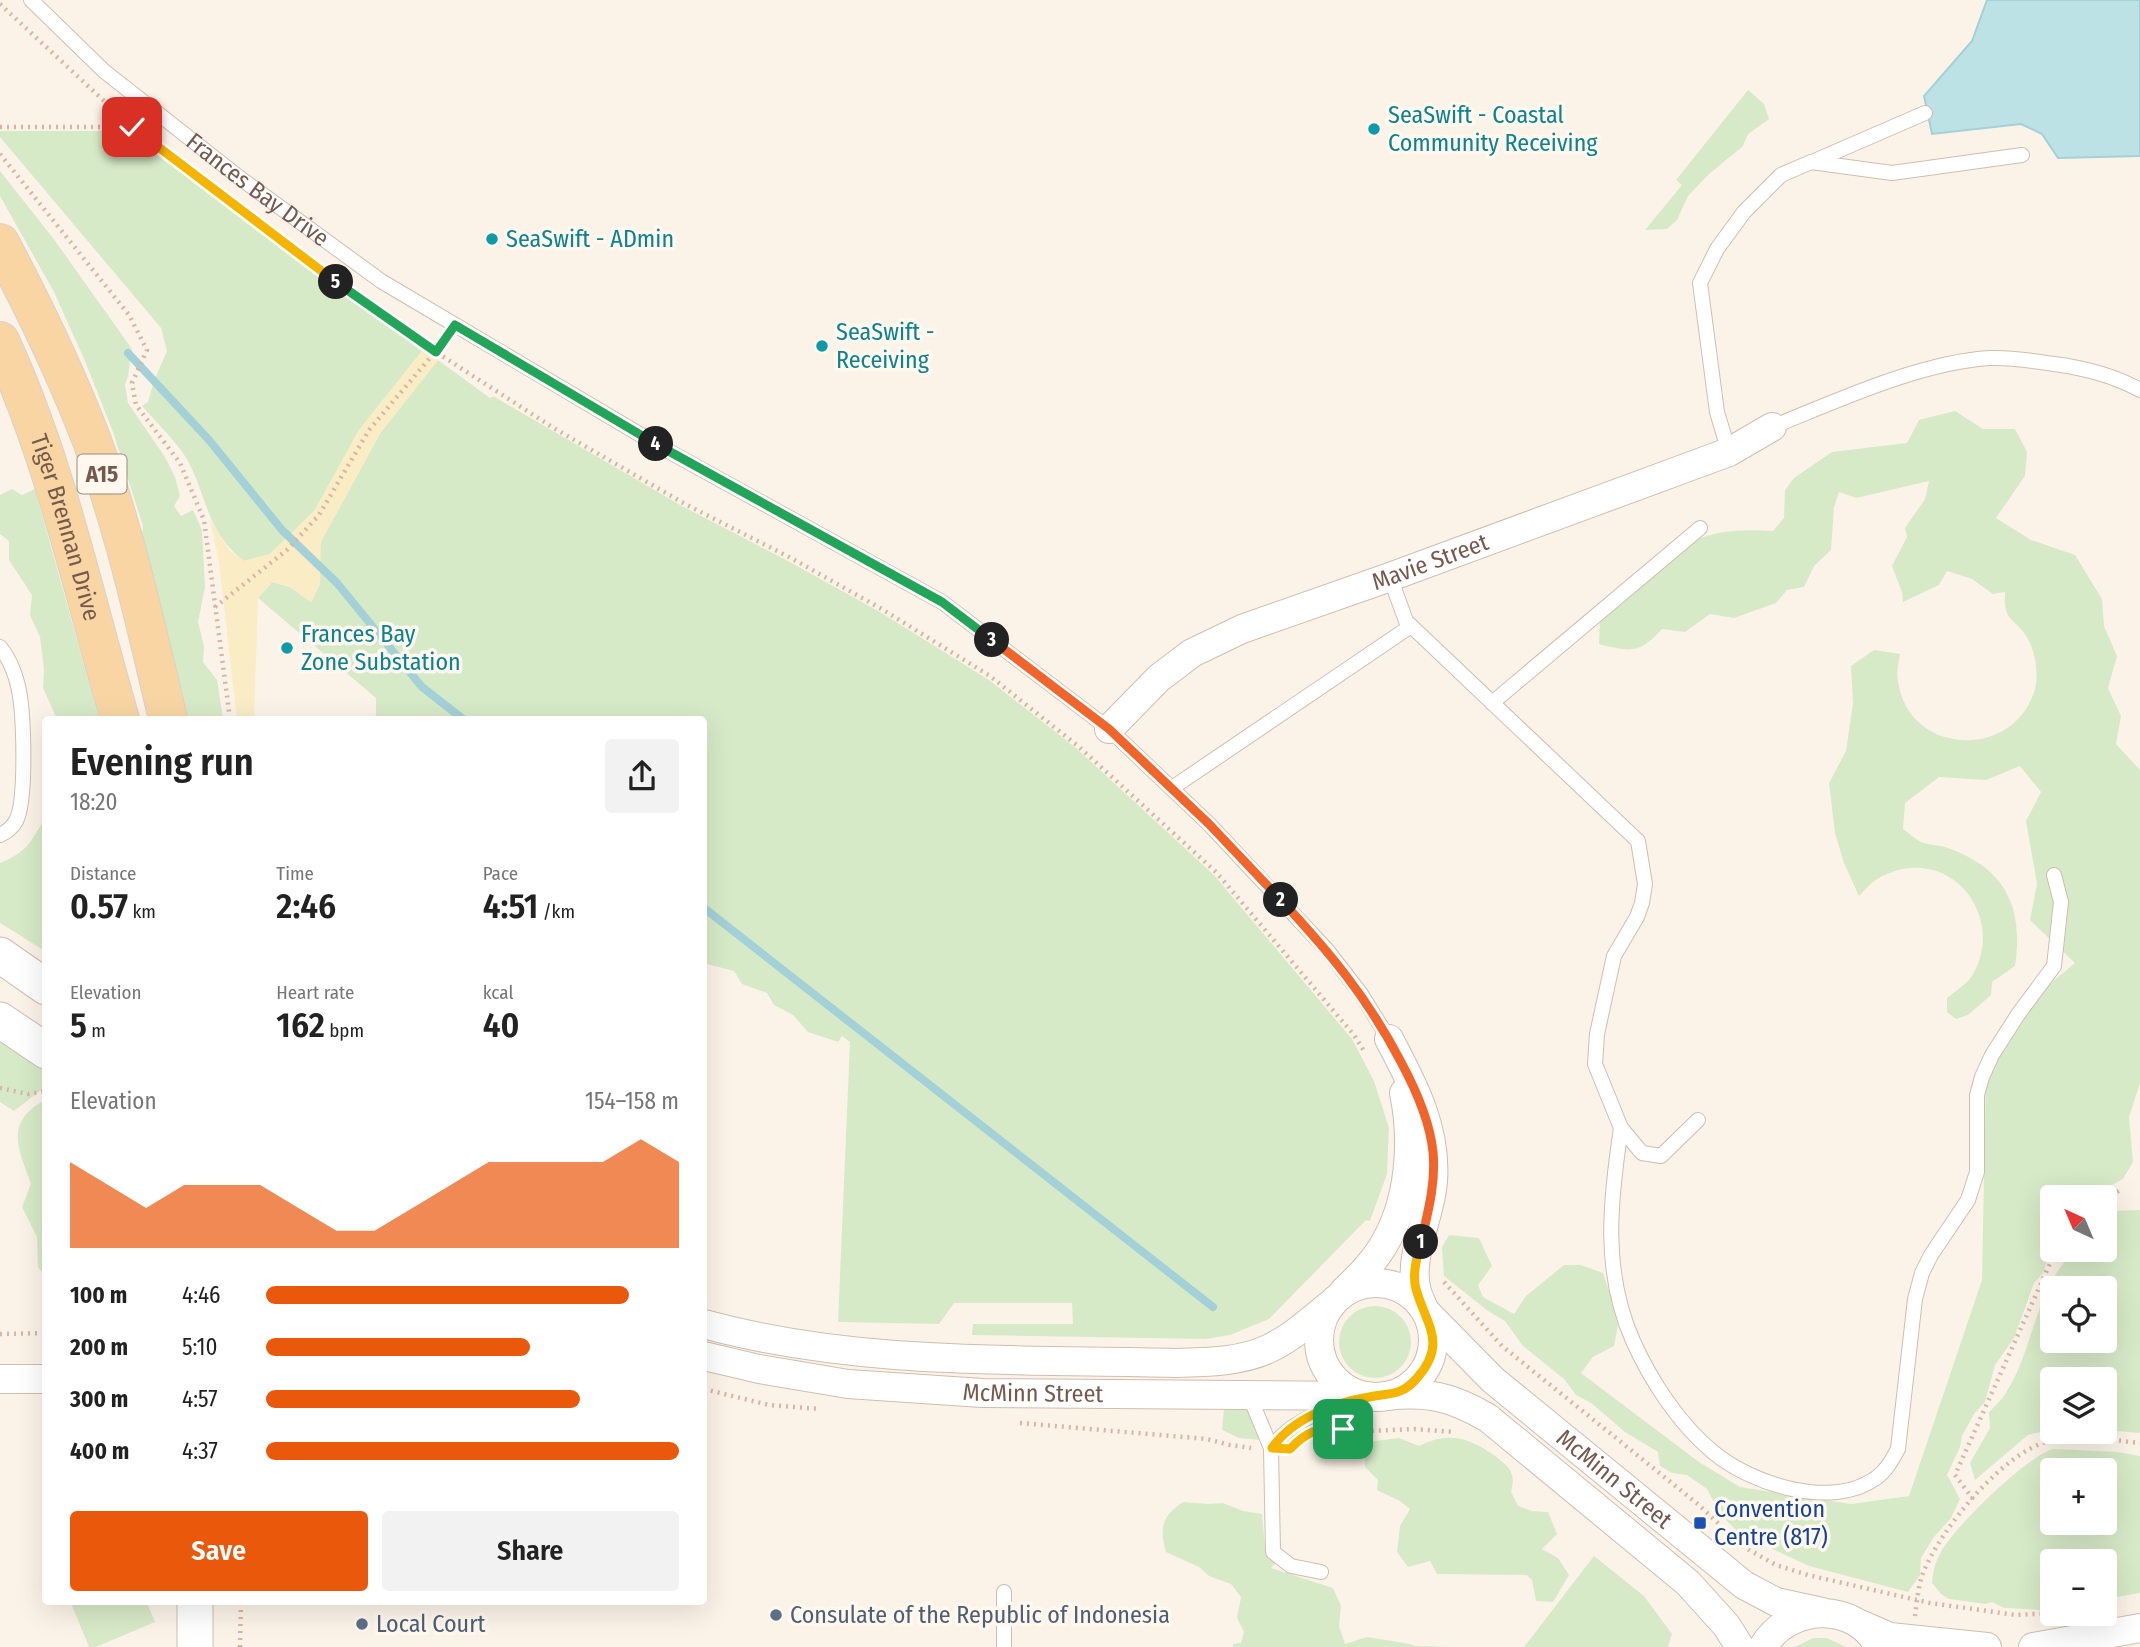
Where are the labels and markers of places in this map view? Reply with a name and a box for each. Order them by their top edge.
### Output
pin [102,97,162,157]
place label: SeaSwift - Coastal Community Receiving [1388,101,1598,157]
marker: SeaSwift - Coastal Community Receiving [1366,121,1382,137]
place label: SeaSwift - ADmin [506,225,674,253]
marker: SeaSwift - ADmin [484,231,500,247]
pin: 5 [318,264,354,300]
place label: SeaSwift - Receiving [836,318,935,374]
marker: SeaSwift - Receiving [814,338,830,354]
pin: 4 [638,426,674,462]
place label: Frances Bay Zone Substation [301,620,461,676]
pin: 3 [974,622,1010,658]
marker: Frances Bay Zone Substation [279,640,295,656]
pin: 2 [1264,883,1298,918]
pin: 1 [1404,1224,1438,1260]
pin [1313,1399,1373,1459]
place label: Convention Centre (817) [1714,1495,1828,1551]
marker: Convention Centre (817) [1692,1515,1708,1531]
place label: Consulate of the Republic of Indonesia [790,1601,1170,1629]
marker: Consulate of the Republic of Indonesia [768,1607,784,1623]
place label: Local Court [376,1610,486,1638]
marker: Local Court [354,1616,370,1632]

